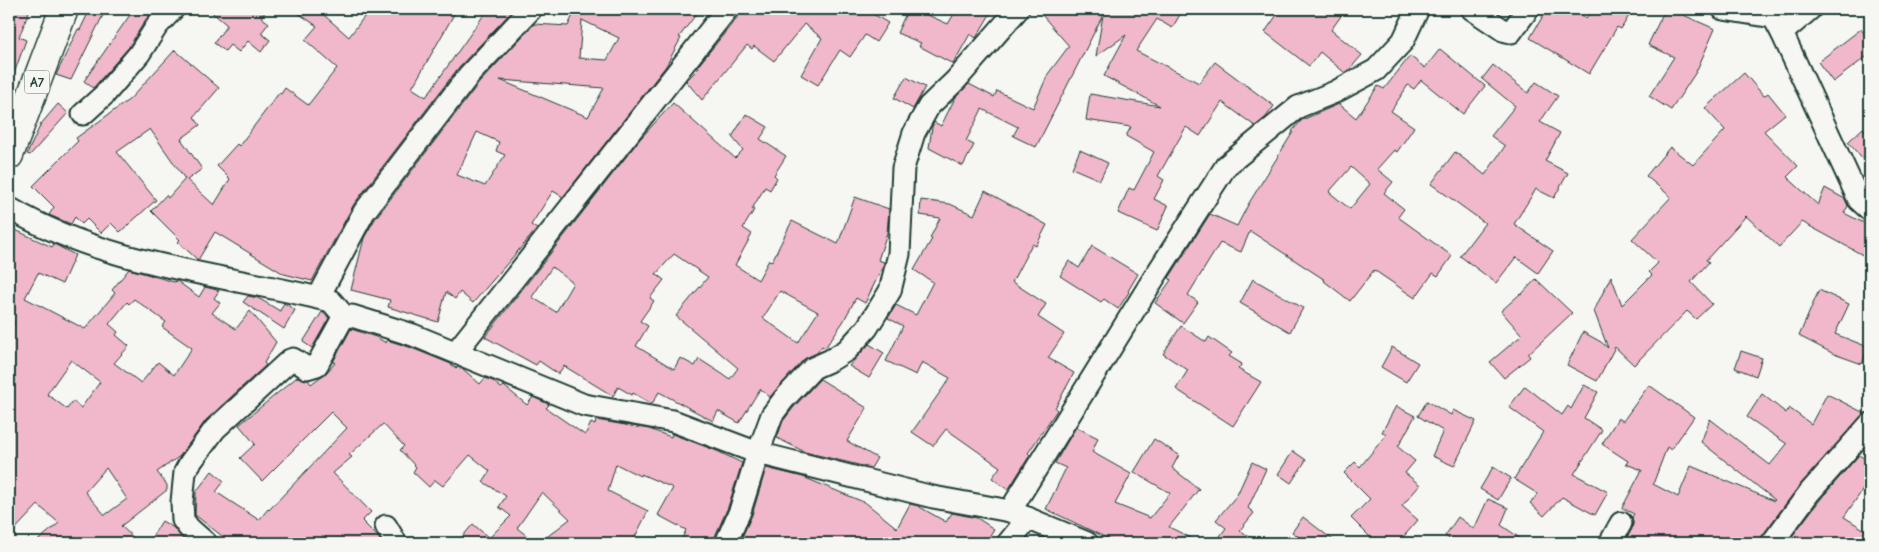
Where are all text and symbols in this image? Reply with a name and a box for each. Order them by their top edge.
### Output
road number: A7 [24,70,50,94]

